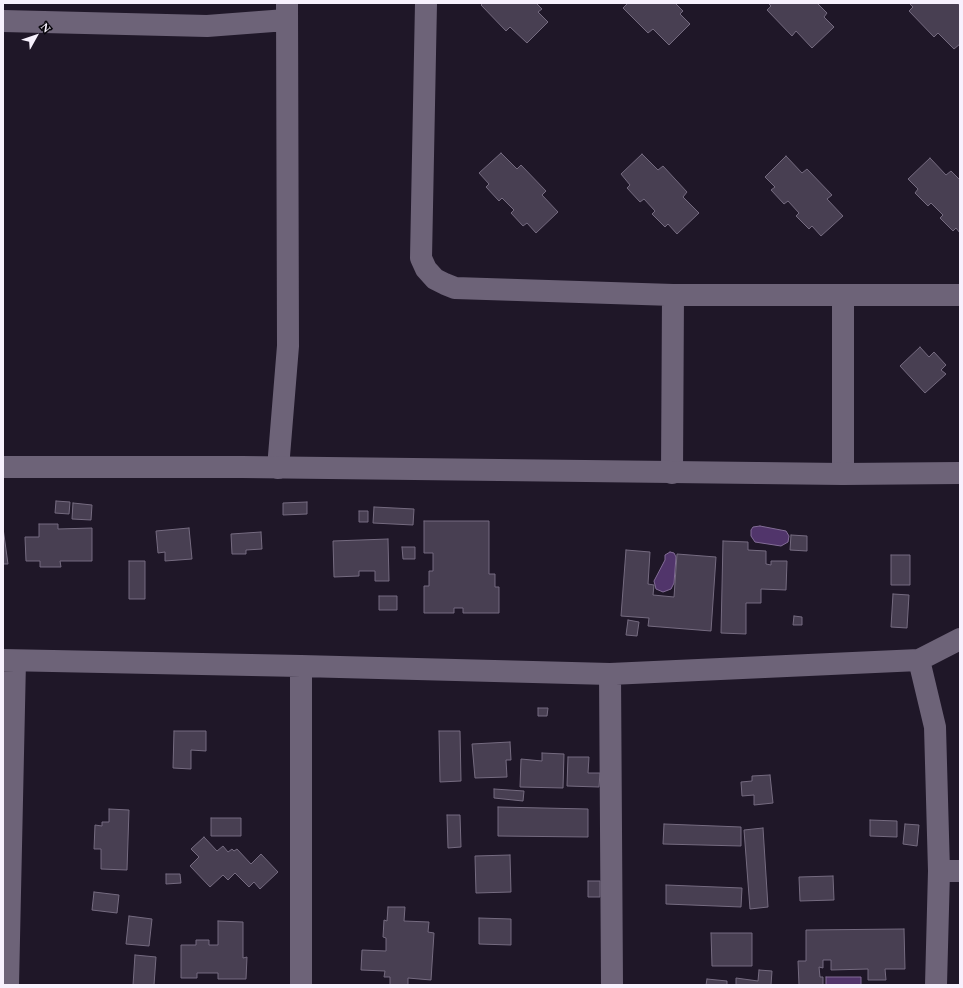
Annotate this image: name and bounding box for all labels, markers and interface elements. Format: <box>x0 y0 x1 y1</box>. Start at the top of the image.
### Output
north arrow <box>16 16 56 56</box>
text: N <box>36 19 55 37</box>

